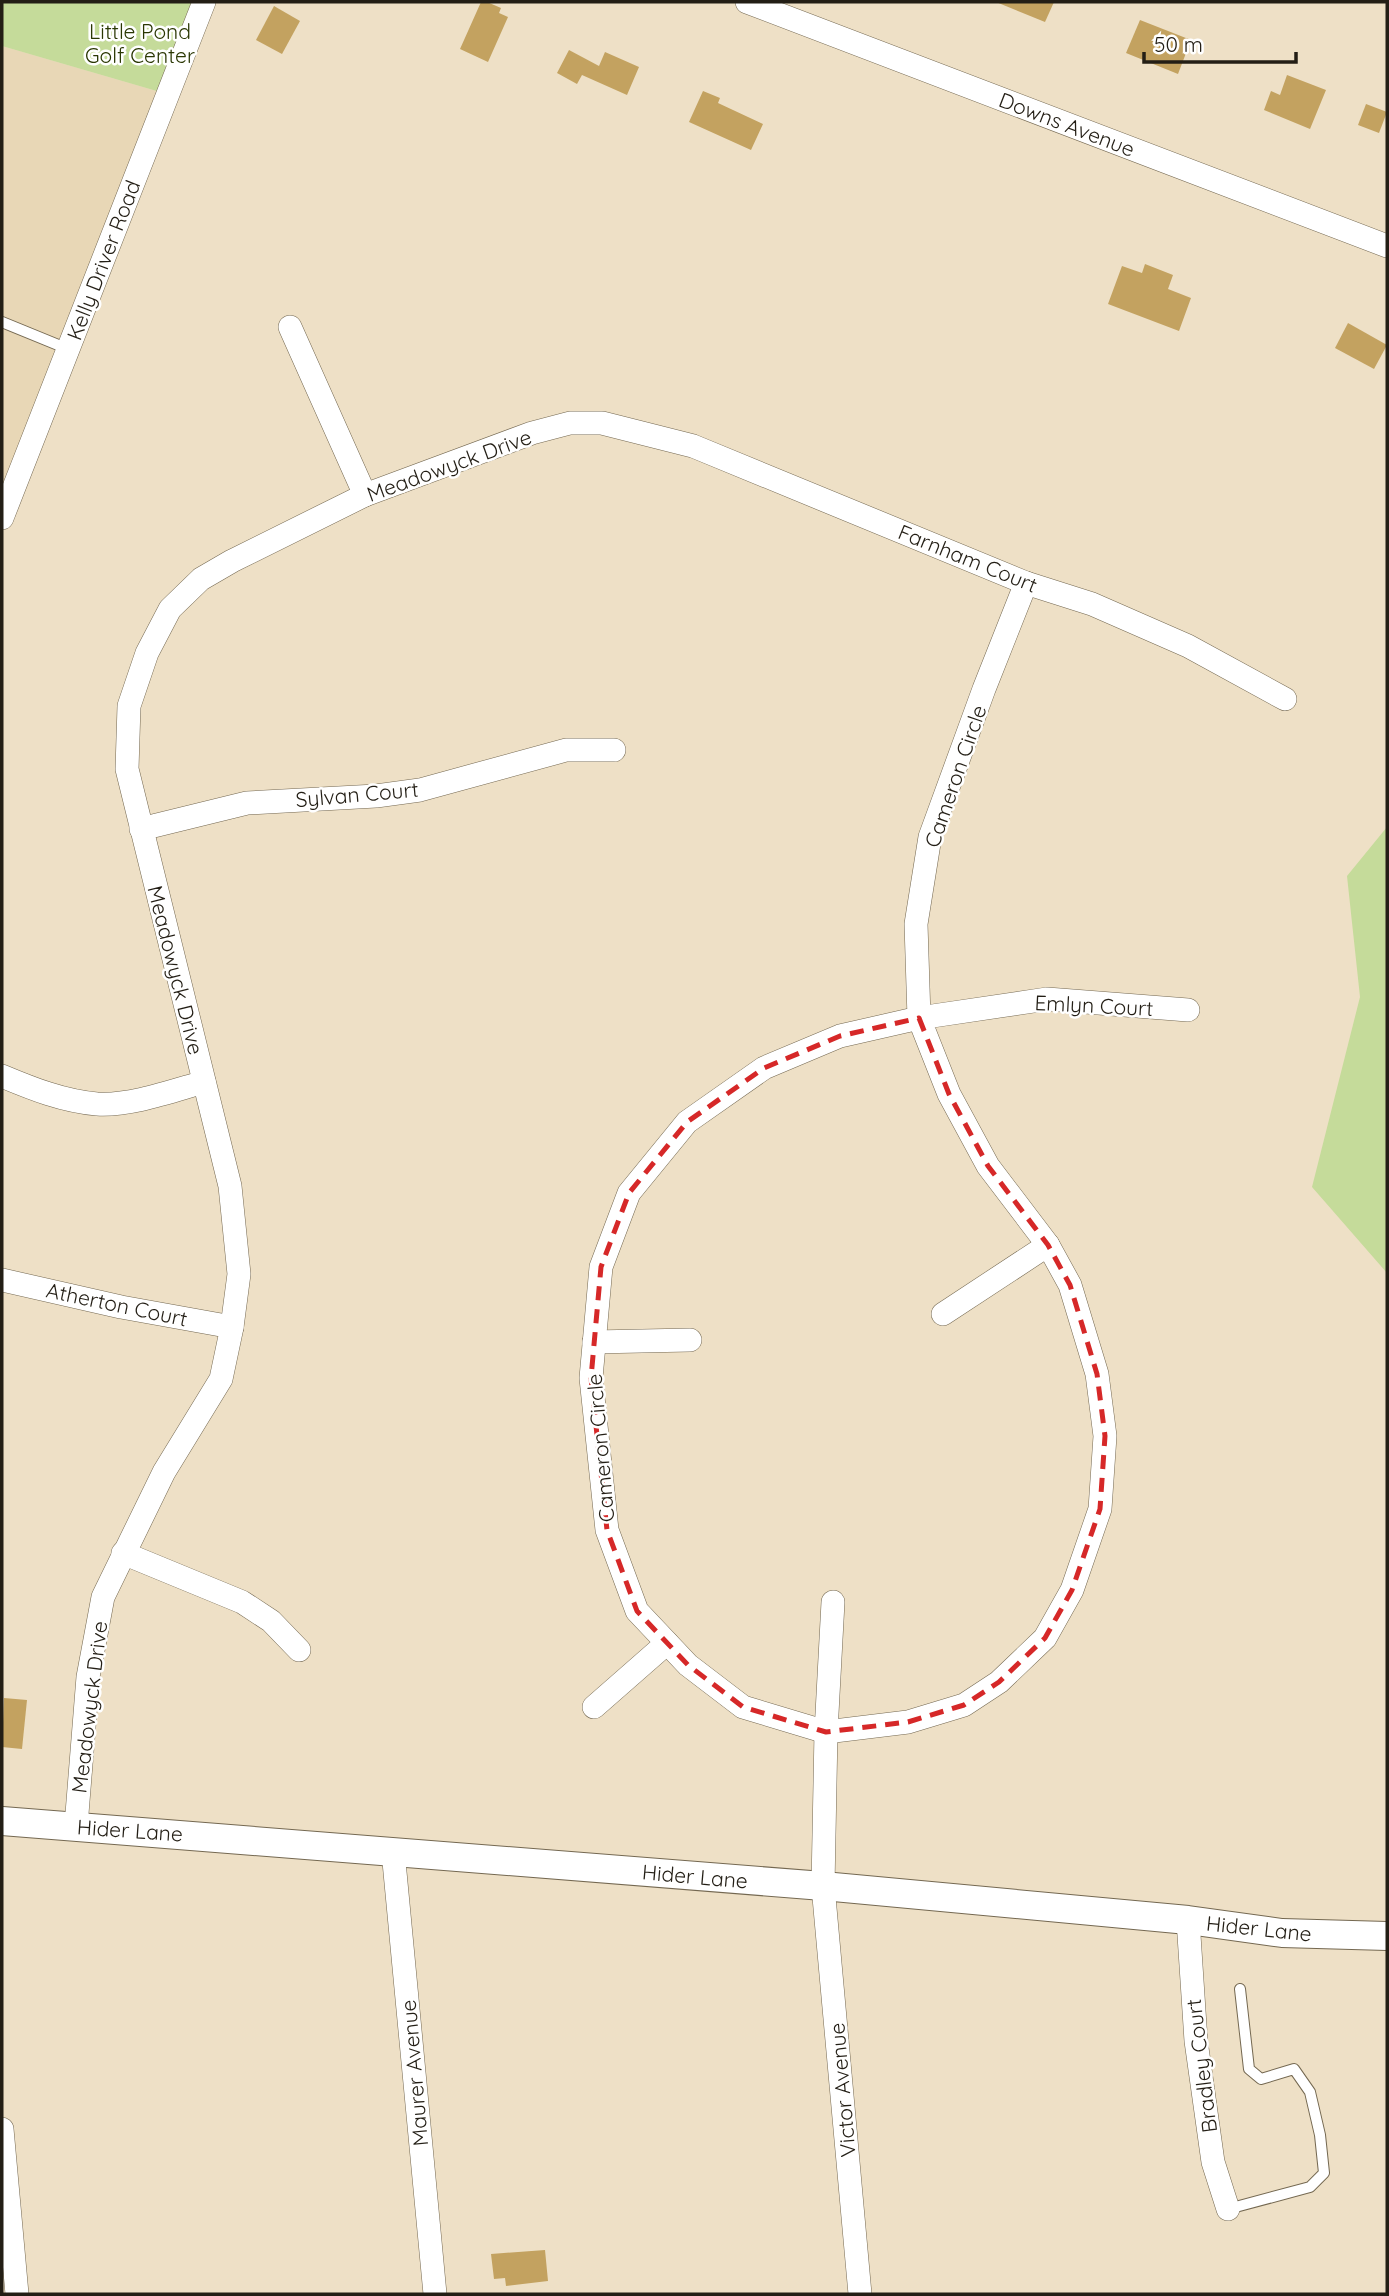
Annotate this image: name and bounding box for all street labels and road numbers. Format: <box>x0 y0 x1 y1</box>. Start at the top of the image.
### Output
street label: Downs Avenue <box>995 86 1139 162</box>
street label: Kelly Driver Road <box>61 176 145 344</box>
street label: Meadowyck Drive <box>363 423 535 507</box>
street label: Farnham Court <box>895 518 1041 598</box>
street label: Cameron Circle <box>918 701 992 851</box>
street label: Sylvan Court <box>294 776 420 812</box>
street label: Meadowyck Drive <box>142 883 210 1057</box>
street label: Emlyn Court <box>1034 989 1154 1021</box>
street label: Atherton Court <box>44 1276 190 1332</box>
street label: Cameron Circle <box>581 1373 619 1523</box>
street label: Meadowyck Drive <box>66 1619 112 1795</box>
street label: Hider Lane <box>76 1813 184 1847</box>
street label: Hider Lane <box>641 1858 749 1894</box>
street label: Hider Lane <box>1205 1910 1313 1946</box>
street label: Bradley Court <box>1180 1998 1222 2134</box>
street label: Maurer Avenue <box>395 1999 433 2147</box>
street label: Victor Avenue <box>823 2022 861 2158</box>

